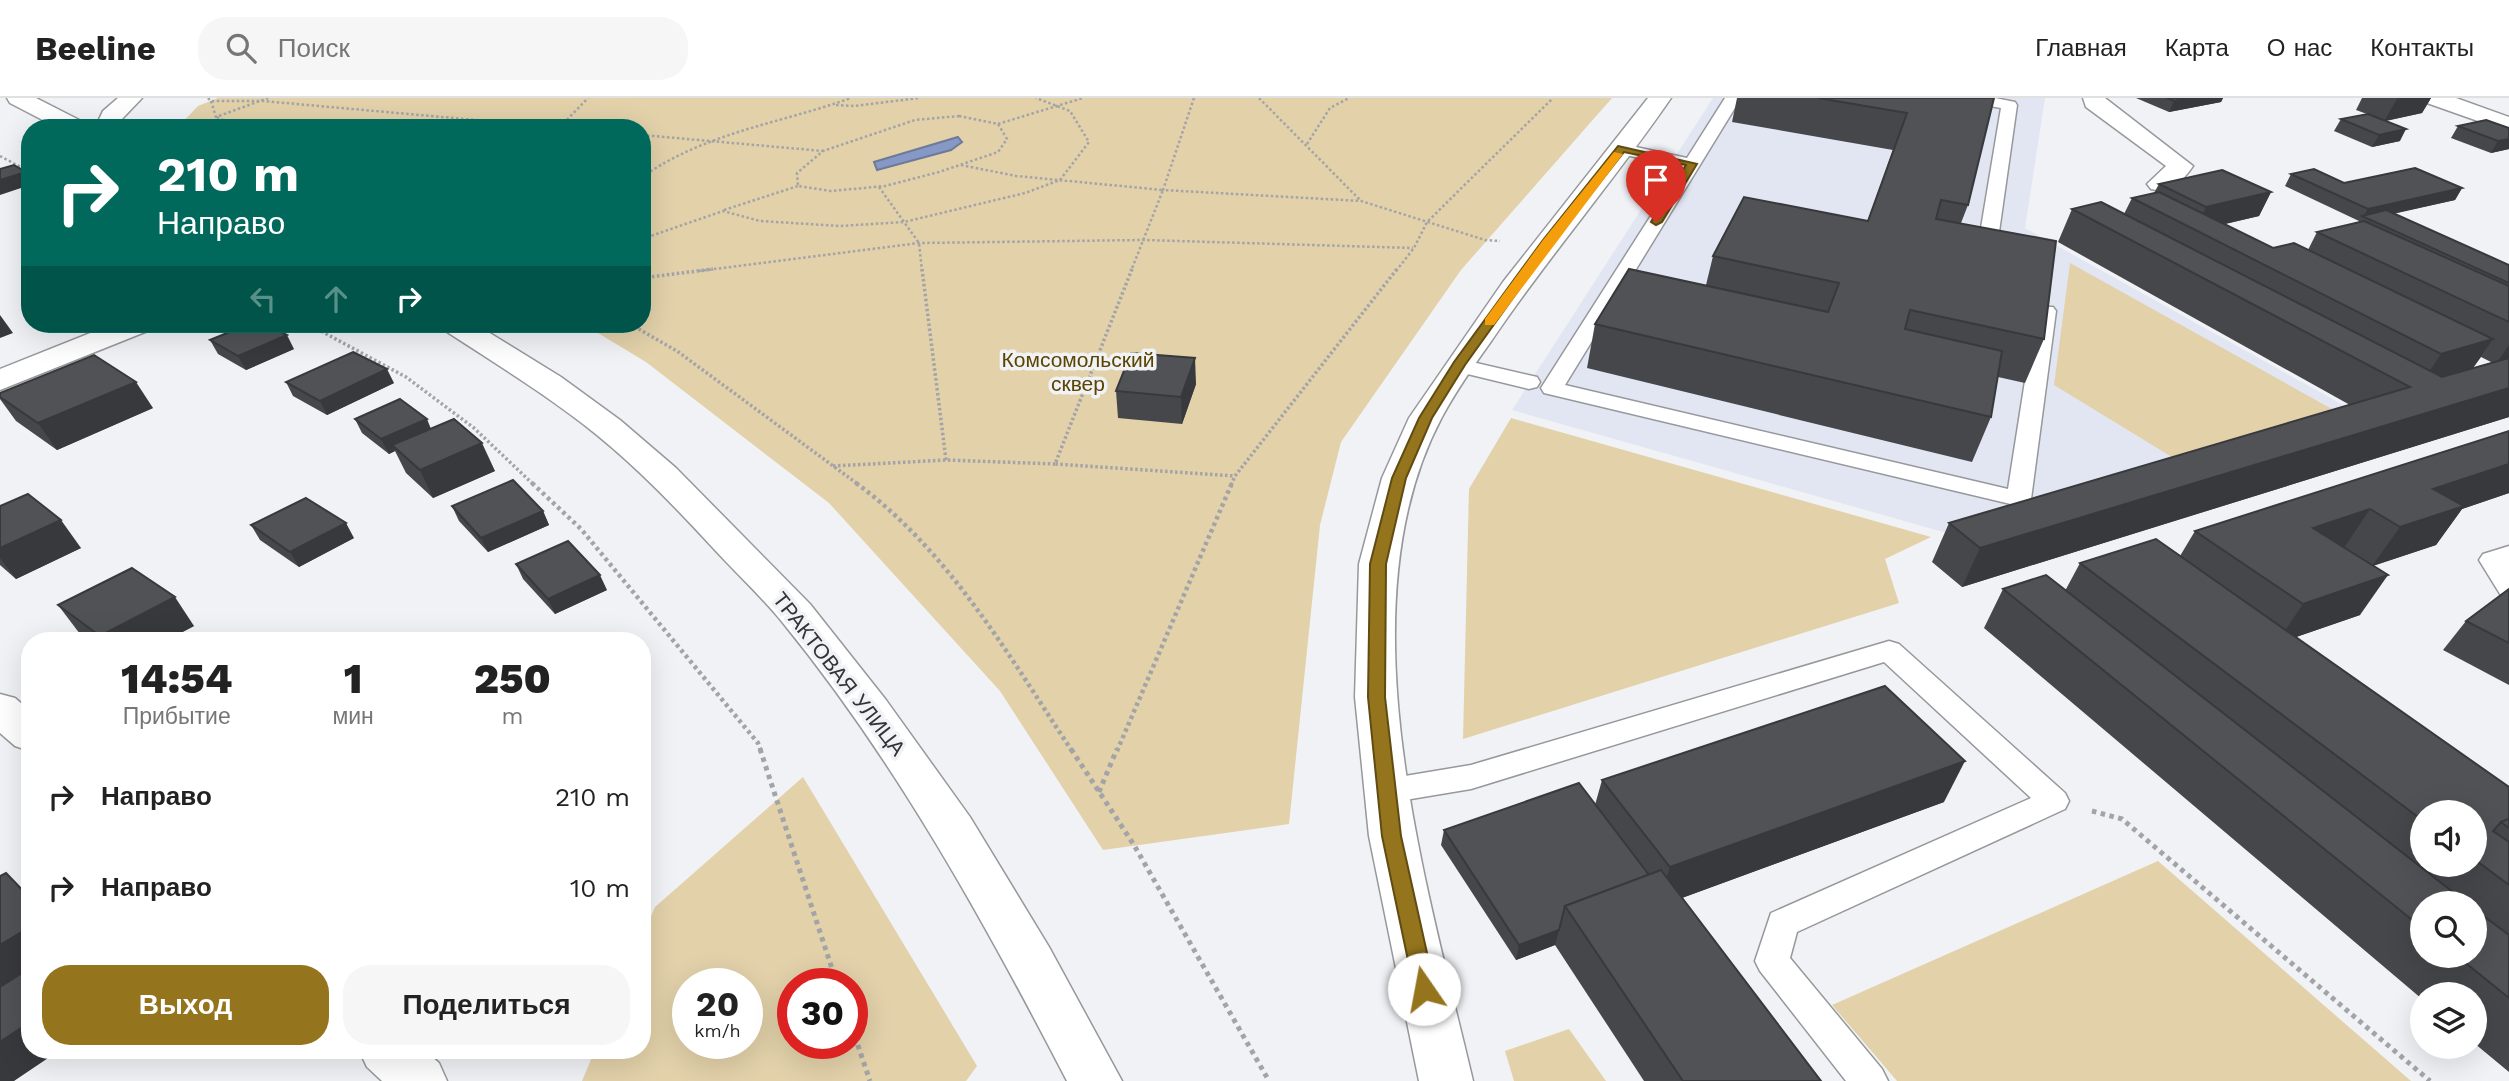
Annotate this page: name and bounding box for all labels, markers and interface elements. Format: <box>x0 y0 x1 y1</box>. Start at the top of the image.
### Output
search box <box>198 17 688 80</box>
text: Beeline <box>35 29 156 68</box>
icon: search <box>222 29 260 67</box>
text: Поиск <box>278 33 350 63</box>
text: Главная <box>2035 34 2127 62</box>
text: Карта <box>2165 34 2229 62</box>
text: О нас <box>2267 34 2332 62</box>
text: Контакты <box>2370 34 2474 62</box>
text: 210 m <box>157 145 299 203</box>
icon: right <box>42 147 133 238</box>
pin <box>1626 150 1686 222</box>
icon: arrive <box>1637 161 1675 199</box>
text: Направо <box>157 204 285 242</box>
icon: left <box>244 280 282 318</box>
icon: ahead <box>317 280 355 318</box>
icon: right <box>390 280 428 318</box>
park label: Комсомольский сквер <box>1002 347 1154 396</box>
street label: ТРАКТОВАЯ УЛИЦА <box>768 587 911 760</box>
text: 14:54 <box>121 654 232 703</box>
text: 1 <box>344 654 362 703</box>
text: 250 <box>474 654 551 703</box>
text: Прибытие <box>123 703 231 730</box>
text: мин <box>332 703 374 730</box>
text: m <box>501 703 523 730</box>
icon: right <box>42 778 80 816</box>
text: Направо <box>101 781 212 811</box>
text: 210 m <box>555 782 630 812</box>
map controls <box>2410 800 2487 1059</box>
button: sound <box>2410 800 2487 877</box>
icon: right <box>42 869 80 907</box>
text: Направо <box>101 872 212 902</box>
text: 10 m <box>570 873 630 903</box>
button: search <box>2410 891 2487 968</box>
position arrow <box>1387 952 1461 1026</box>
button: Выход <box>42 965 329 1045</box>
button: Поделиться <box>343 965 630 1045</box>
speed limit sign: 30 <box>777 968 868 1059</box>
button: layers <box>2410 982 2487 1059</box>
text: 20 <box>696 983 739 1025</box>
text: km/h <box>694 1020 741 1041</box>

